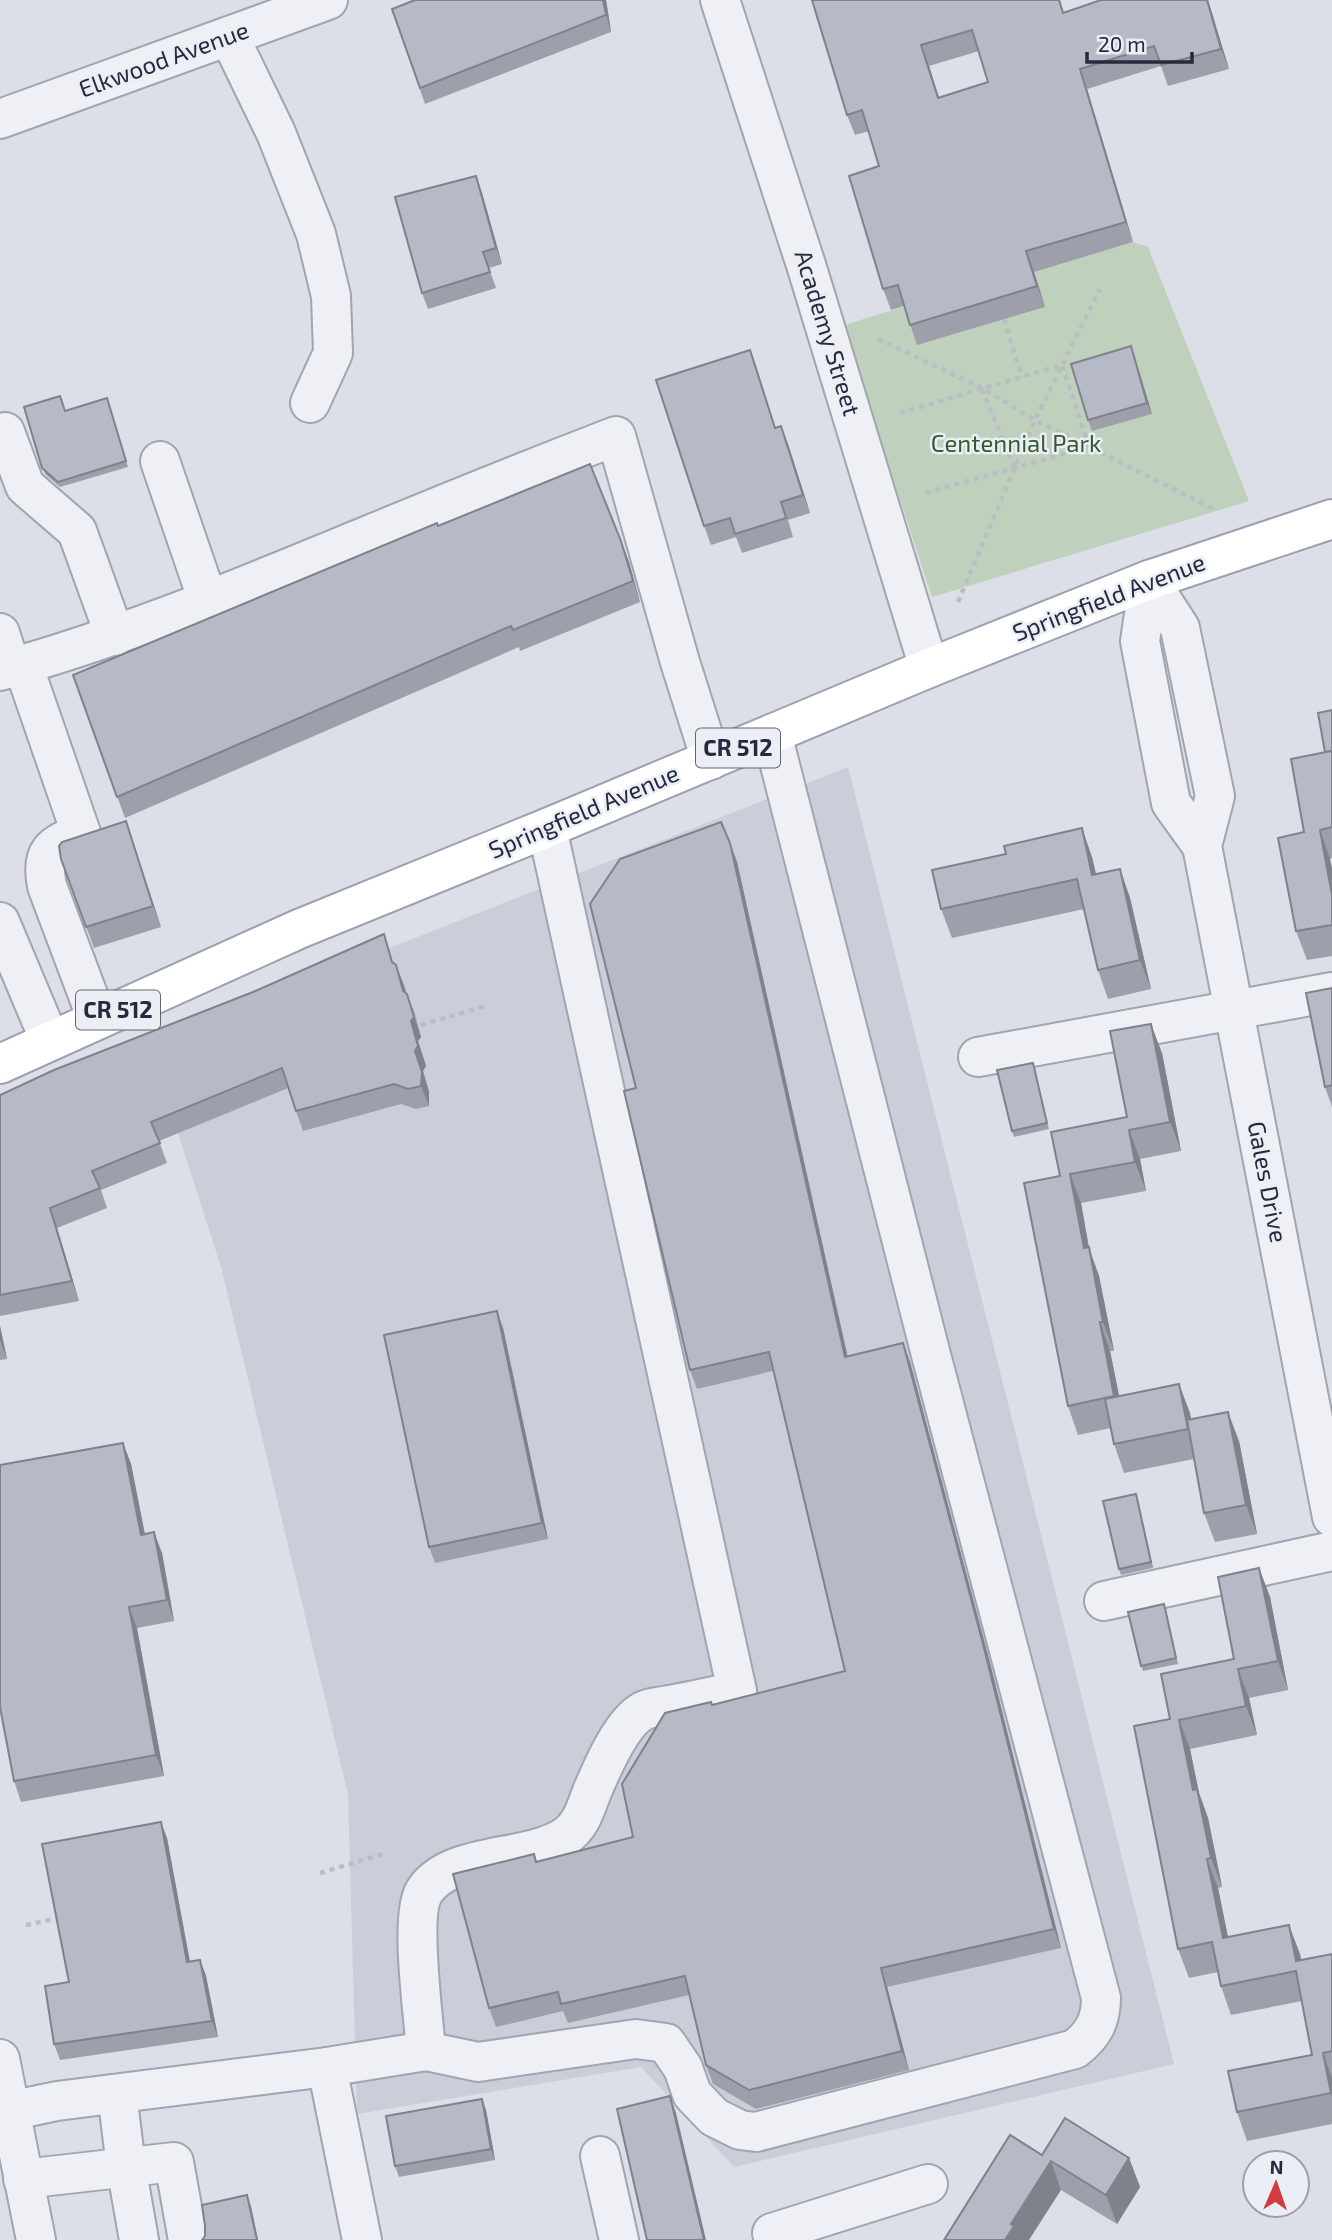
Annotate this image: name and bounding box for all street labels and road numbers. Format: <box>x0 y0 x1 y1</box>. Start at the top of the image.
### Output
street label: Elkwood Avenue <box>75 14 252 103</box>
street label: Academy Street <box>789 246 867 419</box>
street label: Springfield Avenue <box>1008 547 1209 647</box>
road number: CR 512 <box>696 728 780 768</box>
street label: Springfield Avenue <box>484 757 683 864</box>
road number: CR 512 <box>76 990 160 1030</box>
street label: Gales Drive <box>1243 1119 1294 1245</box>

